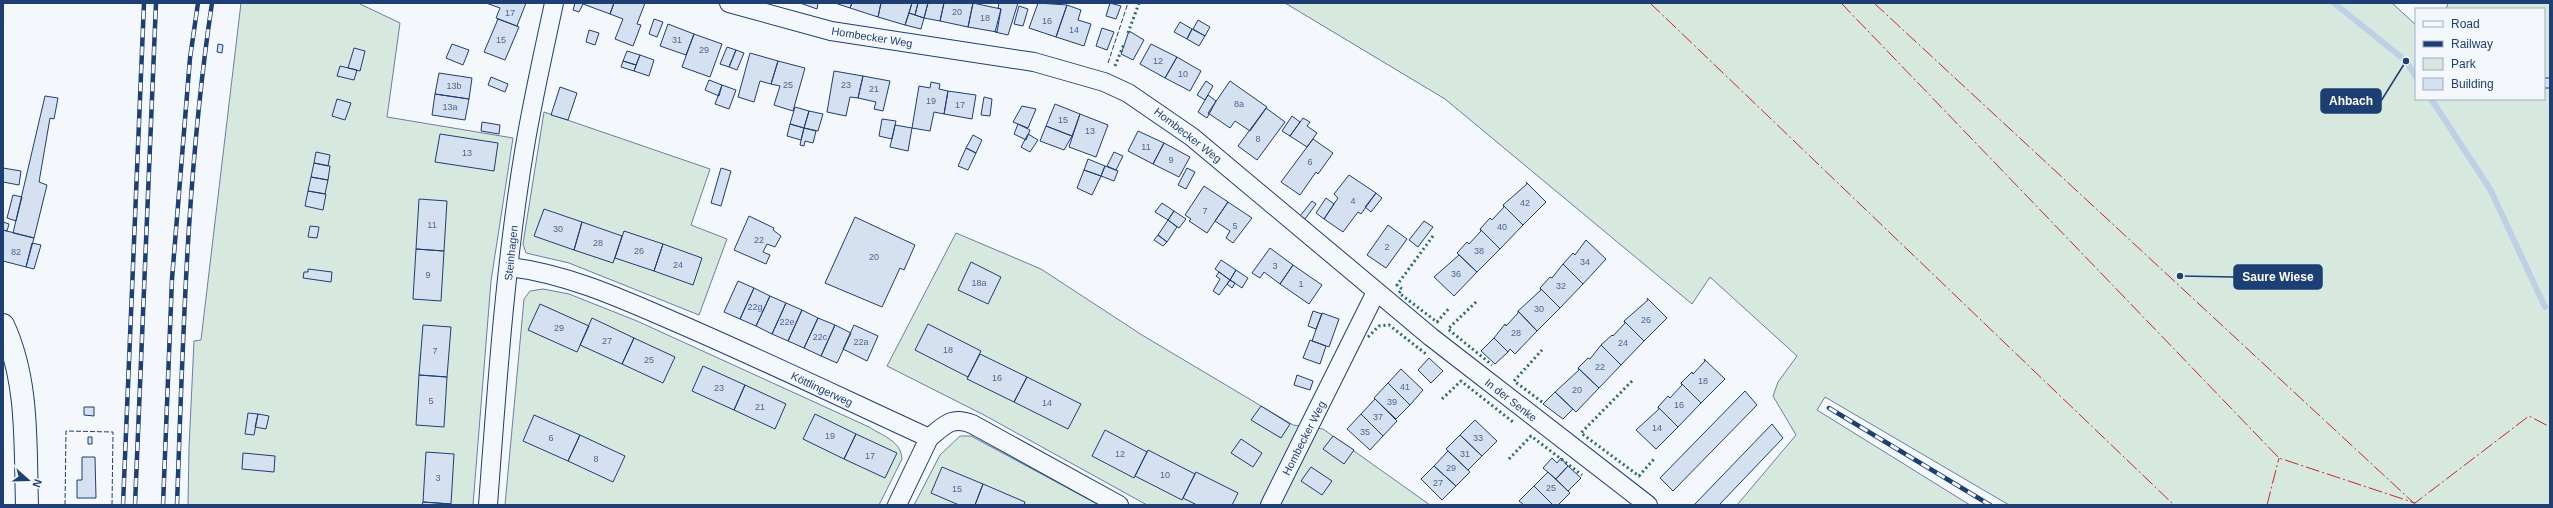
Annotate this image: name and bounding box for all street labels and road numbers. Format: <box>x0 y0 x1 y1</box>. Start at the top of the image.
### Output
street label: Hombecker Weg <box>831 25 913 49</box>
street label: Hombecker Weg <box>1152 105 1224 165</box>
street label: Steinhagen <box>502 225 520 281</box>
street label: Köttlingerweg <box>789 369 855 409</box>
street label: In der Senke <box>1483 376 1539 424</box>
street label: Hombecker Weg <box>1280 399 1328 477</box>

